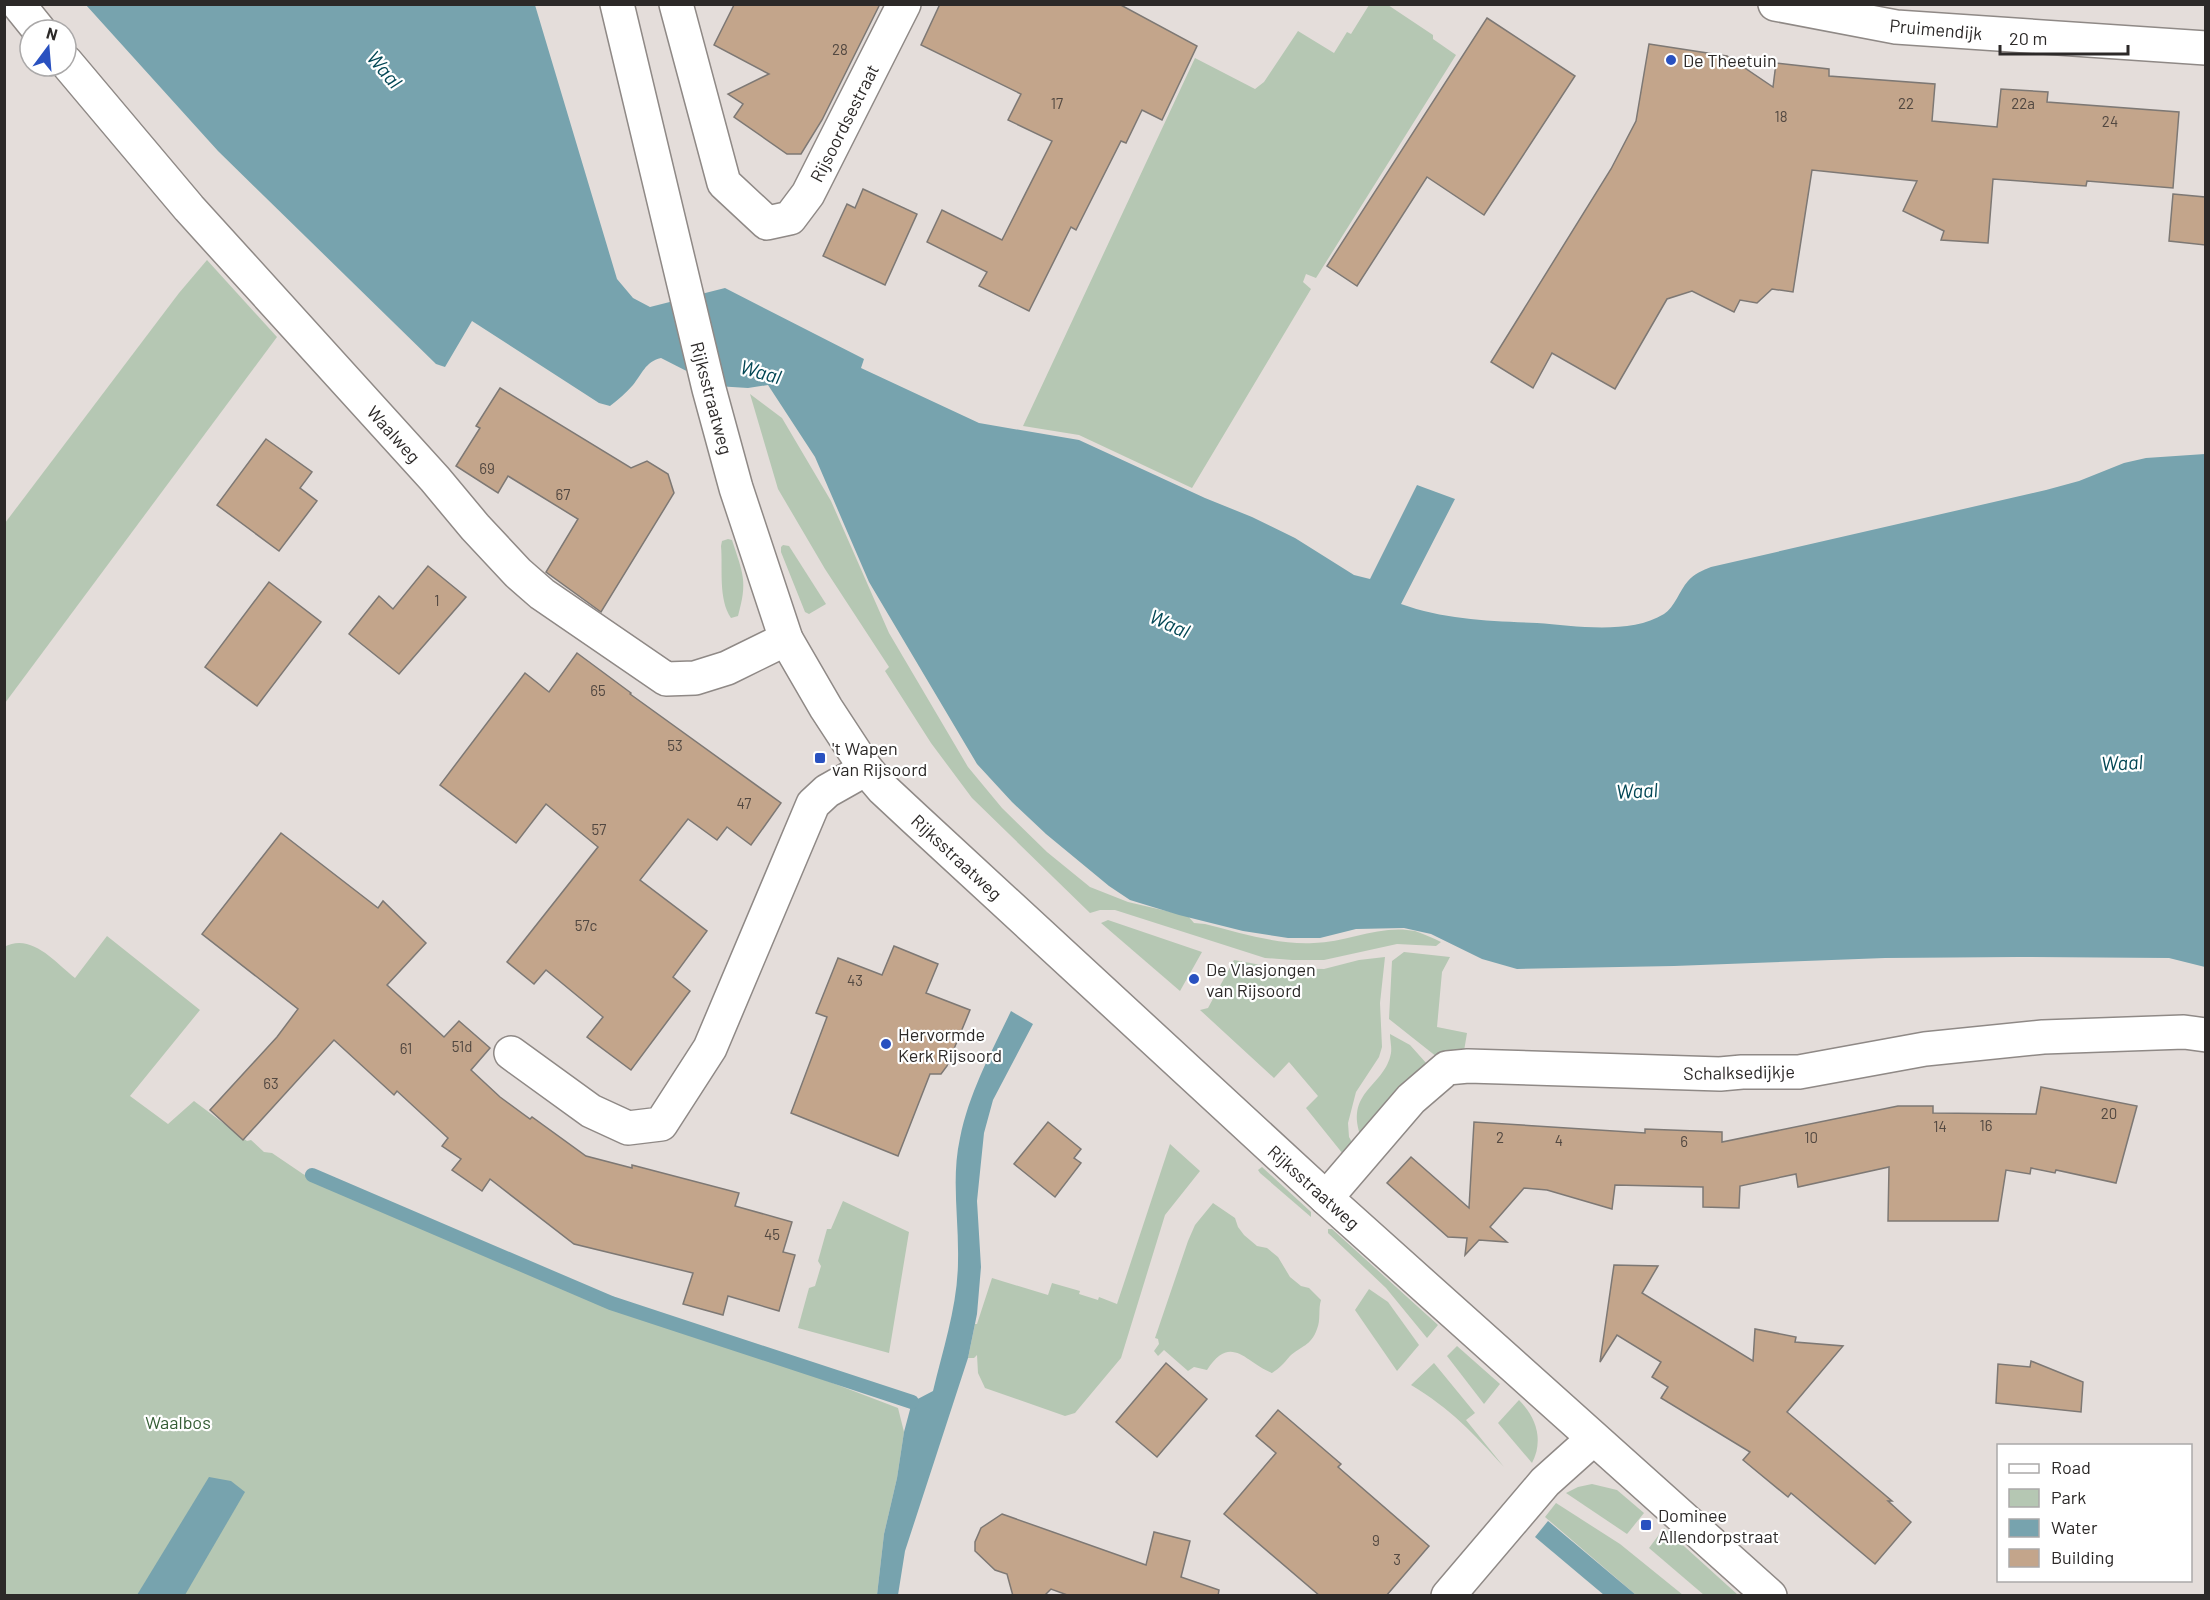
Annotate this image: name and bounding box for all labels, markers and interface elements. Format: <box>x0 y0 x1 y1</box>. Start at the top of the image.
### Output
street label: Pruimendijk <box>1889 14 1983 44</box>
north arrow <box>18 18 78 78</box>
scale bar <box>2000 18 2128 56</box>
text: N <box>45 23 60 44</box>
text: 20 m <box>2009 27 2047 49</box>
house number: 28 <box>832 40 848 58</box>
water label: Waal <box>362 45 408 93</box>
place label: De Theetuin <box>1683 49 1777 71</box>
marker: De Theetuin <box>1664 53 1678 67</box>
street label: Rijsoordsestraat <box>805 60 883 186</box>
house number: 17 <box>1051 94 1063 112</box>
house number: 22 <box>1898 94 1914 112</box>
house number: 22a <box>2011 94 2035 112</box>
house number: 18 <box>1774 107 1788 125</box>
house number: 24 <box>2102 112 2118 130</box>
street label: Rijksstraatweg <box>686 339 738 457</box>
water label: Waal <box>738 354 785 388</box>
street label: Waalweg <box>363 401 425 467</box>
house number: 69 <box>479 459 495 477</box>
house number: 67 <box>556 485 570 503</box>
house number: 1 <box>434 591 440 609</box>
water label: Waal <box>1146 604 1194 643</box>
house number: 65 <box>590 681 606 699</box>
house number: 53 <box>667 736 683 754</box>
place label: 't Wapen van Rijsoord <box>832 737 927 780</box>
water label: Waal <box>2100 749 2144 775</box>
marker: 't Wapen van Rijsoord <box>813 751 827 765</box>
water label: Waal <box>1615 777 1659 803</box>
house number: 47 <box>737 794 751 812</box>
street label: Rijksstraatweg <box>907 809 1007 905</box>
house number: 57 <box>592 820 606 838</box>
house number: 57c <box>575 916 598 934</box>
place label: De Vlasjongen van Rijsoord <box>1206 958 1316 1001</box>
house number: 43 <box>847 971 863 989</box>
marker: De Vlasjongen van Rijsoord <box>1187 972 1201 986</box>
place label: Hervormde Kerk Rijsoord <box>898 1023 1002 1066</box>
house number: 51d <box>452 1037 472 1055</box>
marker: Hervormde Kerk Rijsoord <box>879 1037 893 1051</box>
house number: 61 <box>400 1039 412 1057</box>
street label: Schalksedijkje <box>1683 1060 1795 1084</box>
house number: 63 <box>263 1074 279 1092</box>
house number: 20 <box>2101 1104 2117 1122</box>
house number: 16 <box>1980 1116 1992 1134</box>
house number: 14 <box>1933 1117 1947 1135</box>
house number: 2 <box>1496 1128 1504 1146</box>
house number: 10 <box>1804 1128 1818 1146</box>
house number: 4 <box>1555 1131 1563 1149</box>
house number: 6 <box>1680 1132 1688 1150</box>
street label: Rijksstraatweg <box>1264 1140 1364 1234</box>
house number: 45 <box>764 1225 780 1243</box>
park label: Waalbos <box>145 1411 211 1433</box>
legend <box>1997 1444 2192 1582</box>
text: Road <box>2051 1456 2091 1478</box>
text: Park <box>2051 1486 2086 1508</box>
place label: Dominee Allendorpstraat <box>1658 1504 1779 1547</box>
text: Water <box>2051 1516 2098 1538</box>
marker: Dominee Allendorpstraat <box>1639 1518 1653 1532</box>
house number: 9 <box>1372 1531 1380 1549</box>
text: Building <box>2051 1546 2114 1568</box>
house number: 3 <box>1393 1550 1401 1568</box>

